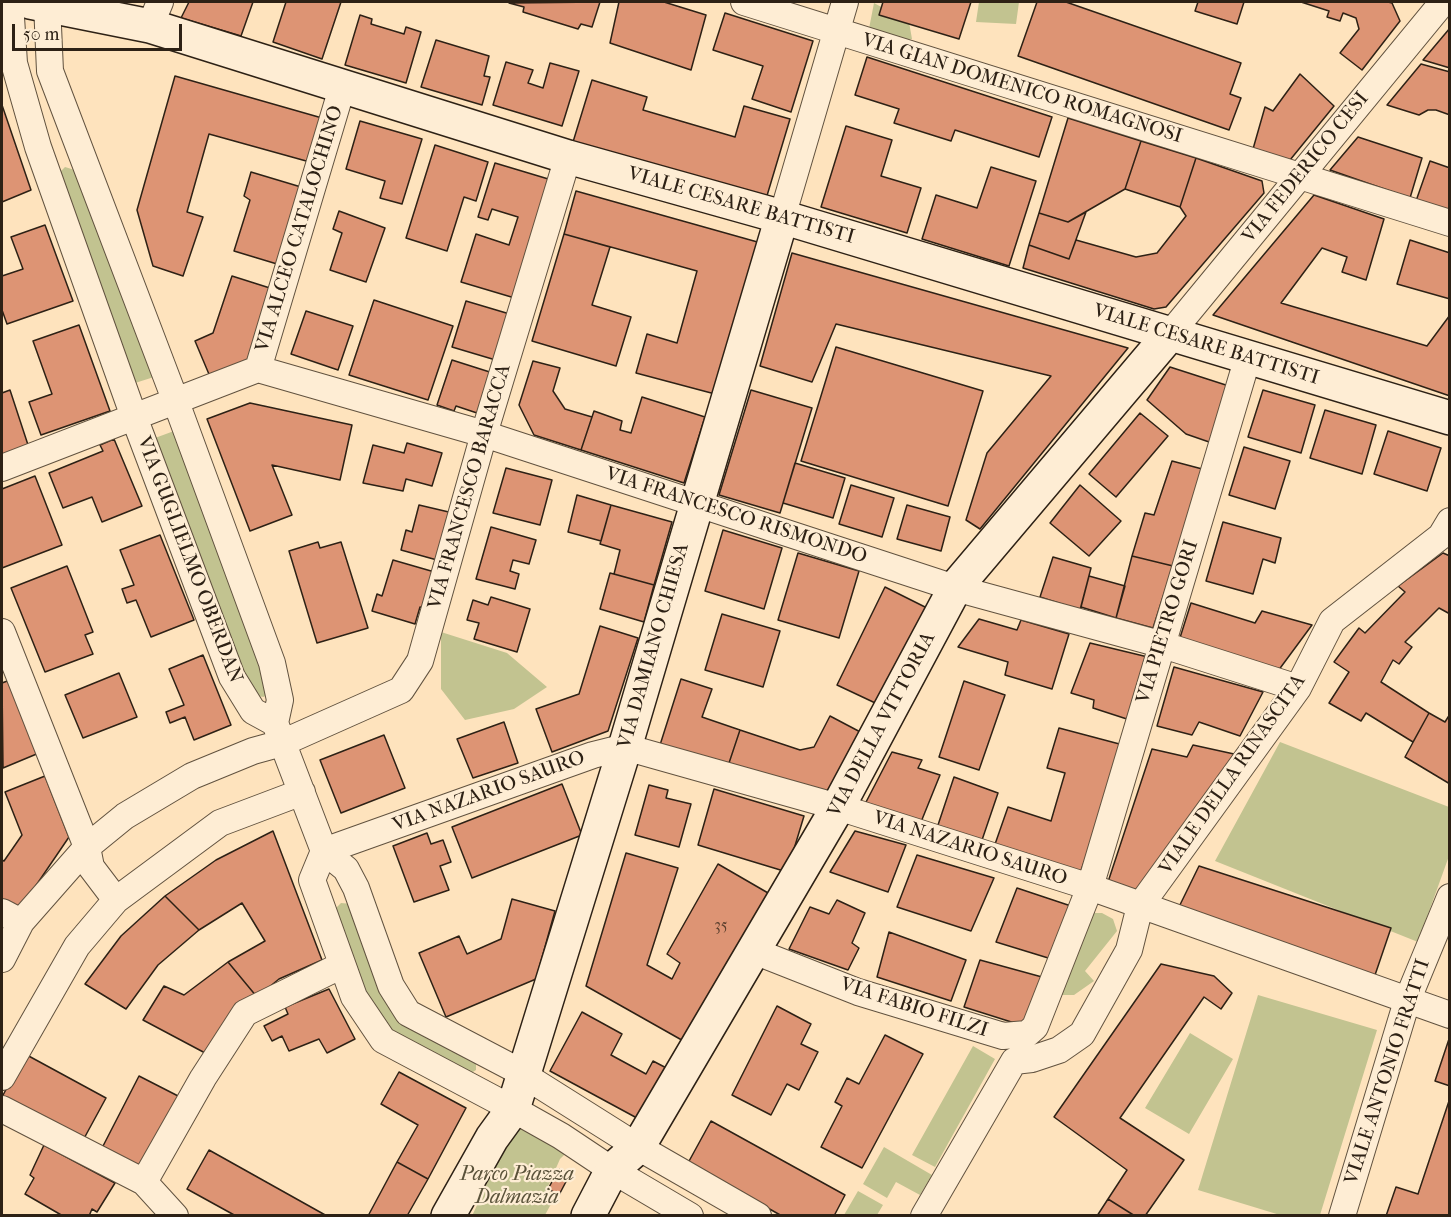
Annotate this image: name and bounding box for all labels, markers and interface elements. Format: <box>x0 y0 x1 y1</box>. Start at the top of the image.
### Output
scale bar <box>15 12 184 50</box>
text: 50 m <box>23 24 59 45</box>
street label: VIA GIAN DOMENICO ROMAGNOSI <box>859 29 1185 149</box>
street label: VIA FEDERICO CESI <box>1238 87 1374 249</box>
street label: VIA ALCEO CATALOCHINO <box>251 103 349 355</box>
street label: VIALE CESARE BATTISTI <box>625 162 857 250</box>
street label: VIALE CESARE BATTISTI <box>1090 299 1322 391</box>
street label: VIA FRANCESCO BARACCA <box>423 362 517 612</box>
street label: VIA GUGLIELMO OBERDAN <box>131 433 247 687</box>
street label: VIA FRANCESCO RISMONDO <box>602 462 870 570</box>
street label: VIA PIETRO GORI <box>1132 537 1204 707</box>
street label: VIA DAMIANO CHIESA <box>613 541 695 751</box>
street label: VIA DELLA VITTORIA <box>823 628 941 822</box>
street label: VIALE DELLA RINASCITA <box>1155 670 1311 880</box>
street label: VIA NAZARIO SAURO <box>390 746 588 838</box>
street label: VIA NAZARIO SAURO <box>870 806 1070 892</box>
house number: 35 <box>714 916 728 936</box>
street label: VIALE ANTONIO FRATTI <box>1340 956 1436 1188</box>
street label: VIA FABIO FILZI <box>837 973 991 1043</box>
park label: Parco Piazza Dalmazia <box>460 1163 574 1210</box>

